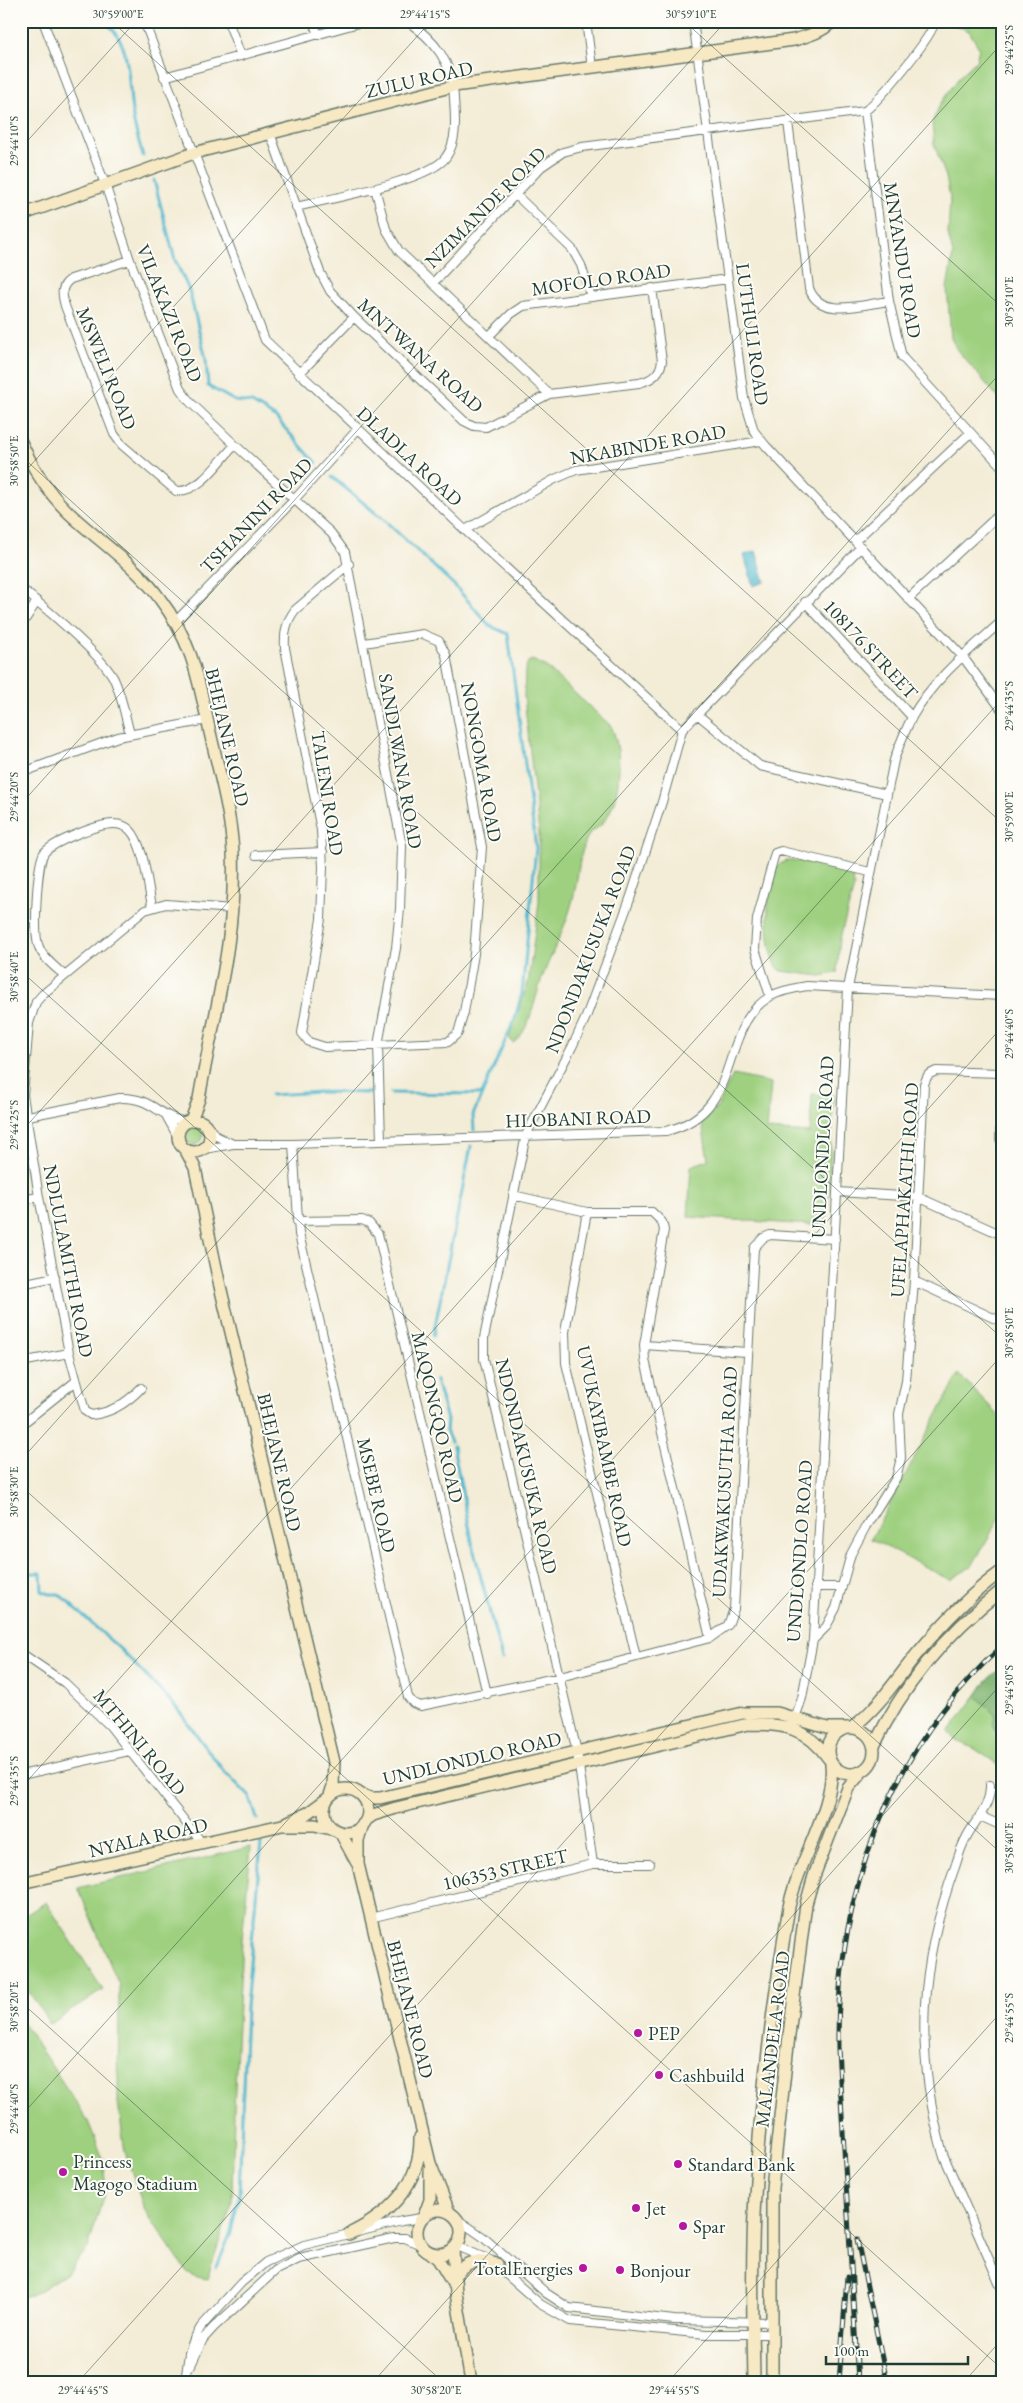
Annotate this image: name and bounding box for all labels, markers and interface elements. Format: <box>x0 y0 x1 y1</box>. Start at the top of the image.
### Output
text: 30°59'00"E <box>92 6 144 22</box>
text: 29°44'15"S <box>400 6 450 22</box>
text: 30°59'10"E <box>665 6 717 22</box>
text: 29°44'25"S <box>1001 25 1017 75</box>
street label: ZULU ROAD <box>363 55 475 104</box>
text: 29°44'10"S <box>6 116 22 166</box>
street label: NZIMANDE ROAD <box>419 141 551 273</box>
street label: MNYANDU ROAD <box>878 180 927 340</box>
street label: VILAKAZI ROAD <box>131 241 209 386</box>
street label: MOFOLO ROAD <box>530 257 672 302</box>
street label: LUTHULI ROAD <box>730 261 775 407</box>
text: 30°59'10"E <box>1001 276 1017 328</box>
street label: MNTWANA ROAD <box>353 292 489 418</box>
street label: MSWELI ROAD <box>71 303 143 433</box>
street label: DLADLA ROAD <box>351 401 468 512</box>
street label: NKABINDE ROAD <box>568 418 728 470</box>
text: 30°58'50"E <box>6 435 22 487</box>
street label: TSHANINI ROAD <box>195 452 318 579</box>
street label: 108176 STREET <box>818 594 924 705</box>
street label: BHEJANE ROAD <box>199 665 256 809</box>
street label: SANDLWANA ROAD <box>373 672 428 851</box>
street label: NONGOMA ROAD <box>455 680 508 844</box>
text: 29°44'35"S <box>1001 681 1017 731</box>
street label: TALENI ROAD <box>305 729 350 857</box>
text: 29°44'20"S <box>6 772 22 822</box>
text: 30°59'00"E <box>1001 791 1017 843</box>
street label: NDONDAKUSUKA ROAD <box>539 842 642 1057</box>
text: 30°58'40"E <box>6 951 22 1003</box>
text: 29°44'40"S <box>1001 1009 1017 1059</box>
street label: UNDLONDLO ROAD <box>805 1055 840 1239</box>
street label: UFELAPHAKATHI ROAD <box>885 1082 924 1298</box>
text: 29°44'25"S <box>6 1100 22 1150</box>
street label: HLOBANI ROAD <box>505 1103 651 1134</box>
street label: NDLULAMITHI ROAD <box>38 1163 99 1360</box>
text: 30°58'50"E <box>1001 1307 1017 1359</box>
street label: MAQONGQO ROAD <box>406 1329 469 1505</box>
street label: UVUKAYIBAMBE ROAD <box>571 1343 638 1549</box>
street label: NDONDAKUSUKA ROAD <box>490 1356 563 1576</box>
street label: UDAKWAKUSUTHA ROAD <box>706 1366 743 1598</box>
street label: BHEJANE ROAD <box>251 1390 308 1534</box>
street label: MSEBE ROAD <box>351 1435 402 1555</box>
street label: UNDLONDLO ROAD <box>781 1459 818 1643</box>
text: 30°58'30"E <box>6 1466 22 1518</box>
text: 29°44'50"S <box>1001 1665 1017 1715</box>
street label: MTHINI ROAD <box>88 1684 192 1801</box>
street label: UNDLONDLO ROAD <box>380 1726 564 1791</box>
text: 29°44'35"S <box>6 1756 22 1806</box>
street label: NYALA ROAD <box>86 1812 210 1863</box>
text: 30°58'40"E <box>1001 1822 1017 1874</box>
street label: 106353 STREET <box>440 1843 570 1896</box>
street label: BHEJANE ROAD <box>381 1938 440 2081</box>
street label: MALANDELA ROAD <box>749 1949 796 2129</box>
text: 30°58'20"E <box>6 1981 22 2033</box>
text: 29°44'55"S <box>1001 1993 1017 2043</box>
place label: PEP <box>648 2021 680 2046</box>
marker: PEP <box>632 2027 644 2039</box>
place label: Cashbuild <box>669 2063 745 2088</box>
marker: Cashbuild <box>653 2069 665 2081</box>
text: 29°44'40"S <box>6 2084 22 2134</box>
place label: Princess Magogo Stadium <box>73 2149 198 2196</box>
place label: Standard Bank <box>688 2152 796 2177</box>
marker: Standard Bank <box>672 2158 684 2170</box>
marker: Princess Magogo Stadium <box>57 2166 69 2178</box>
place label: Jet <box>644 2196 666 2221</box>
marker: Jet <box>630 2202 642 2214</box>
place label: Spar <box>693 2214 726 2239</box>
marker: Spar <box>677 2220 689 2232</box>
place label: TotalEnergies <box>474 2256 573 2281</box>
place label: Bonjour <box>630 2258 691 2283</box>
marker: TotalEnergies <box>577 2262 589 2274</box>
marker: Bonjour <box>614 2264 626 2276</box>
scale bar <box>826 2333 968 2365</box>
text: 100 m <box>833 2341 870 2360</box>
text: 29°44'45"S <box>58 2382 108 2398</box>
text: 30°58'20"E <box>410 2382 462 2398</box>
text: 29°44'55"S <box>649 2382 699 2398</box>

